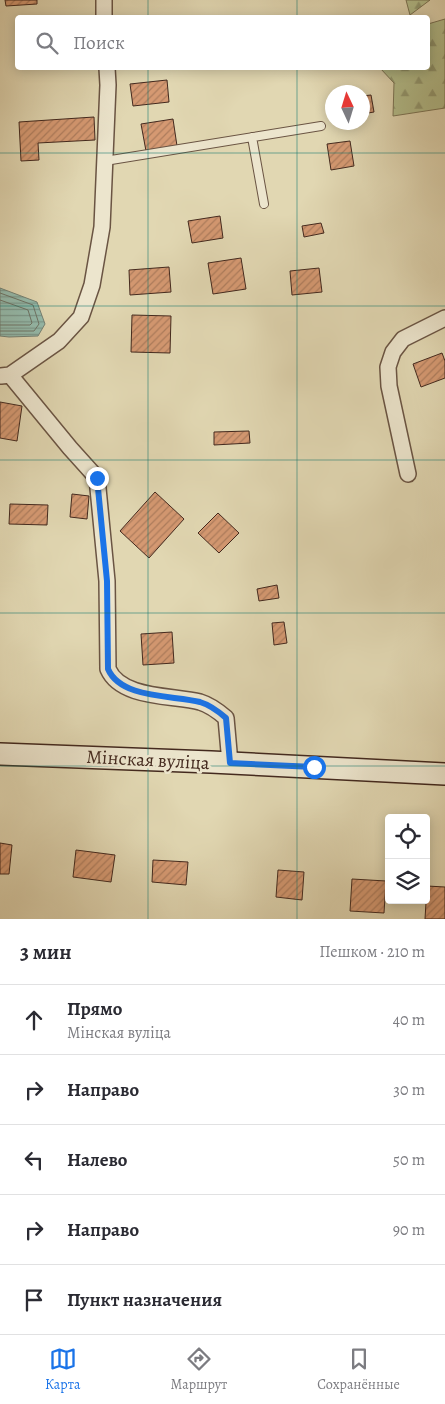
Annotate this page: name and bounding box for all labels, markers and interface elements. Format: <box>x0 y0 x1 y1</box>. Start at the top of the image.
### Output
search box <box>15 15 430 70</box>
icon: search <box>33 29 61 57</box>
text: Поиск <box>73 30 125 56</box>
north arrow <box>325 85 370 130</box>
route end <box>86 467 109 490</box>
street label: Мінская вуліца <box>86 744 211 776</box>
route start <box>303 756 326 779</box>
map controls <box>385 814 430 904</box>
button: locate <box>385 814 430 859</box>
button: layers <box>385 859 430 904</box>
text: 3 мин <box>20 938 72 966</box>
text: Пешком · 210 m <box>319 941 425 963</box>
text: Прямо <box>67 996 122 1022</box>
icon: ahead <box>20 1006 48 1034</box>
text: 40 m <box>393 1009 425 1031</box>
text: Мінская вуліца <box>67 1022 171 1044</box>
icon: right <box>20 1076 48 1104</box>
text: Направо <box>67 1077 139 1103</box>
text: 30 m <box>393 1079 425 1101</box>
icon: left <box>20 1146 48 1174</box>
text: Налево <box>67 1147 127 1173</box>
text: 50 m <box>393 1149 425 1171</box>
icon: right <box>20 1216 48 1244</box>
text: Направо <box>67 1217 139 1243</box>
text: 90 m <box>393 1219 425 1241</box>
icon: arrive <box>20 1286 48 1314</box>
text: Пункт назначения <box>67 1287 222 1313</box>
tab: Карта <box>45 1345 80 1394</box>
tab: Маршрут <box>171 1345 227 1394</box>
tab: Сохранённые <box>317 1345 400 1394</box>

